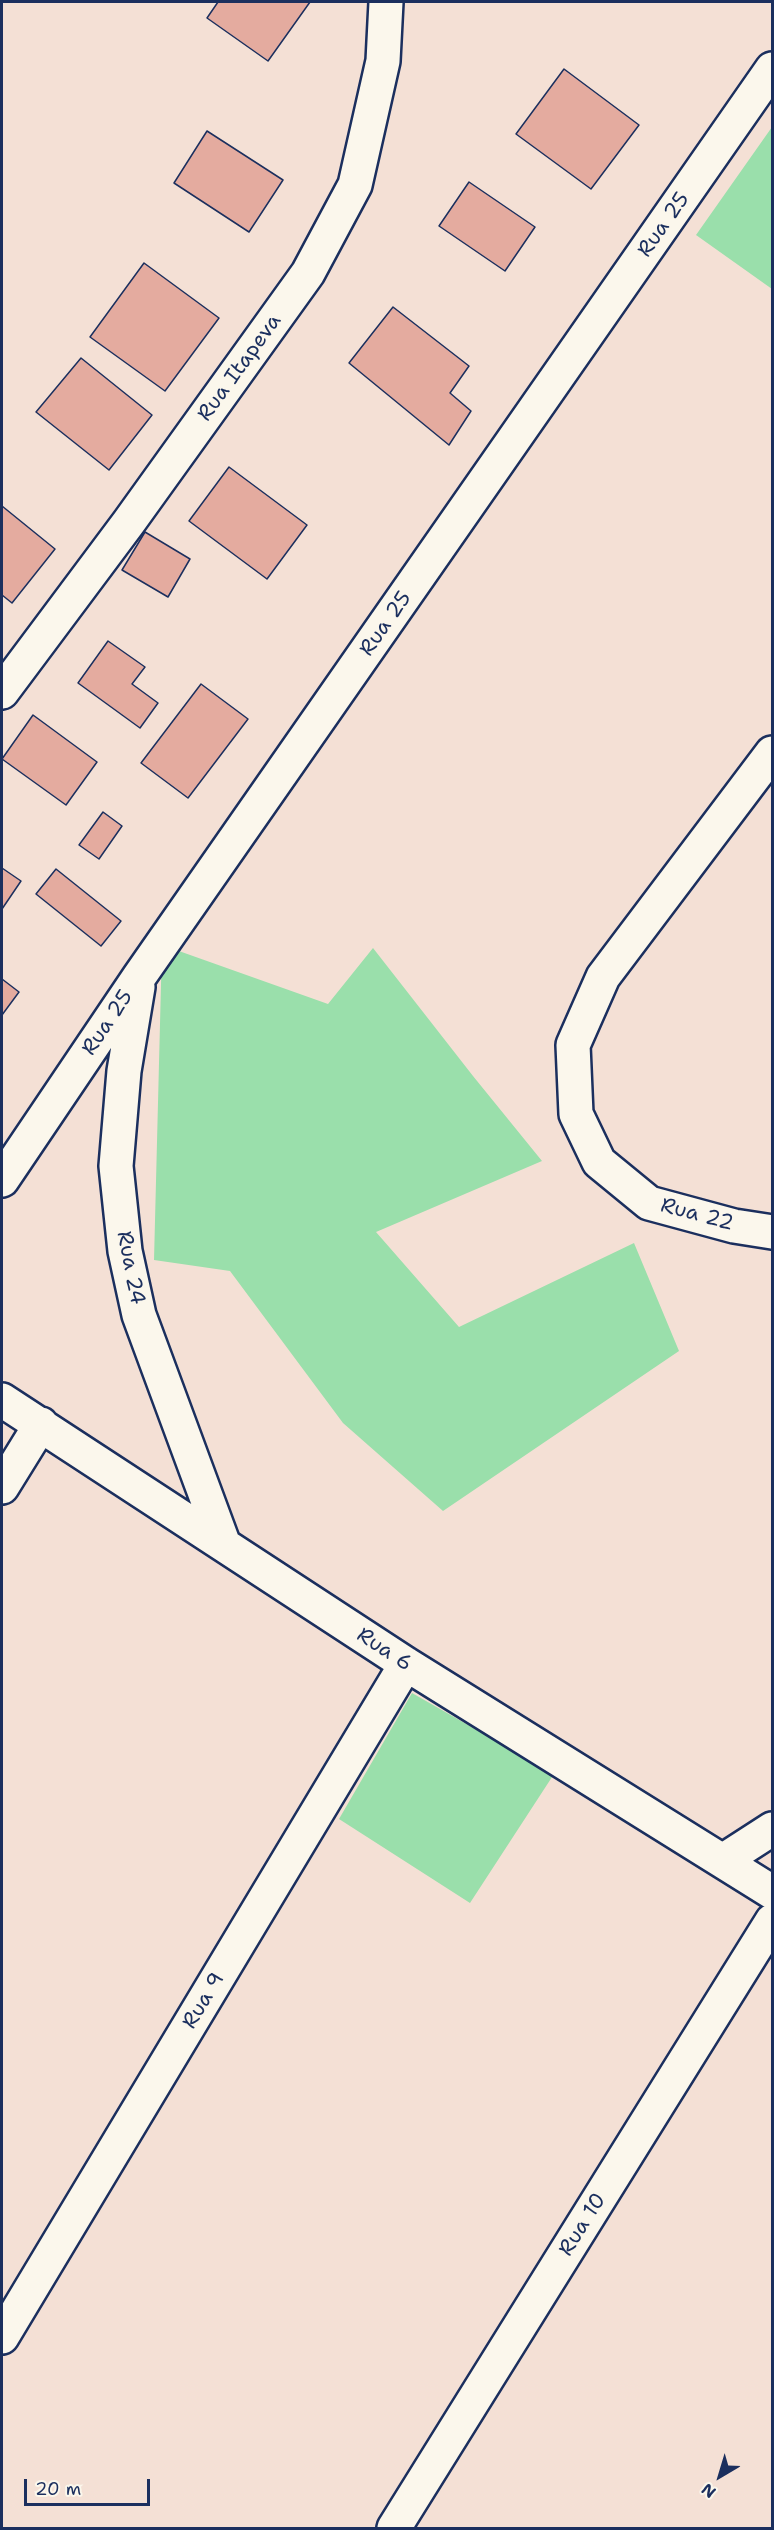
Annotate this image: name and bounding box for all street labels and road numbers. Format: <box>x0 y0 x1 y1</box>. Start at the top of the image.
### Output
street label: Rua 25 <box>633 188 695 262</box>
street label: Rua Itapeva <box>193 310 287 426</box>
street label: Rua 25 <box>355 587 417 661</box>
street label: Rua 25 <box>77 986 139 1060</box>
street label: Rua 22 <box>658 1193 736 1237</box>
street label: Rua 24 <box>111 1229 149 1307</box>
street label: Rua 6 <box>352 1623 416 1677</box>
street label: Rua 9 <box>178 1968 230 2034</box>
street label: Rua 10 <box>554 2189 612 2261</box>

